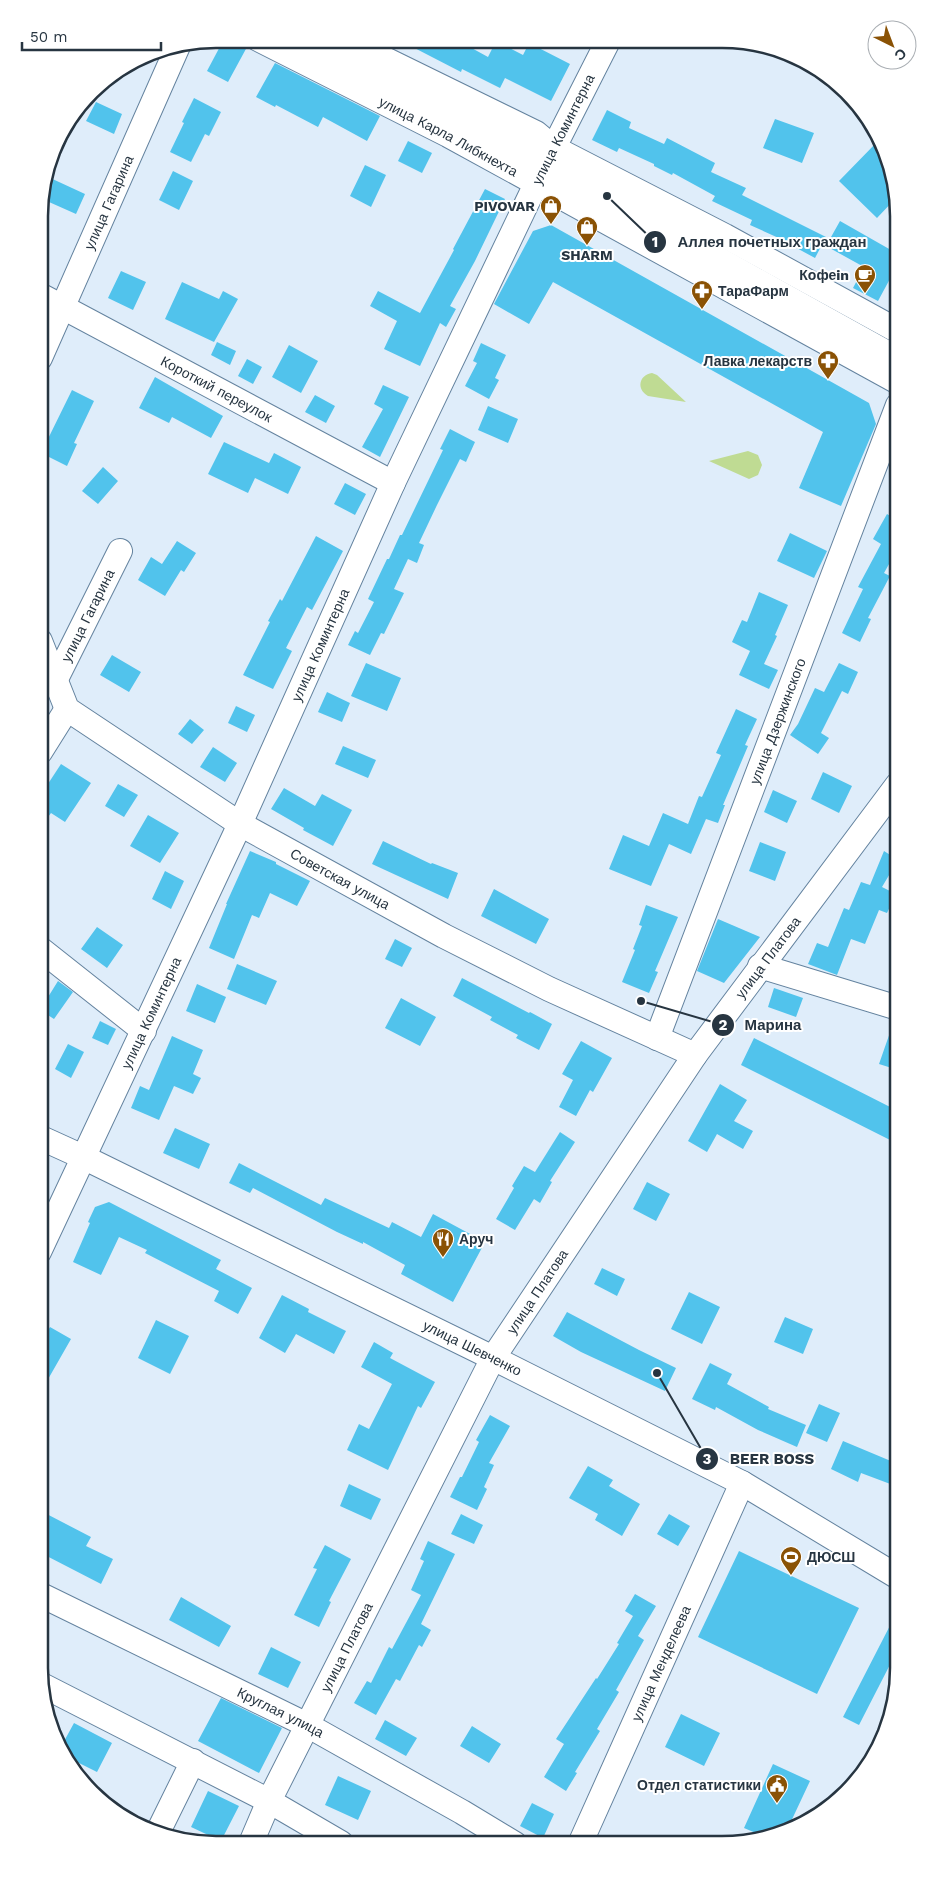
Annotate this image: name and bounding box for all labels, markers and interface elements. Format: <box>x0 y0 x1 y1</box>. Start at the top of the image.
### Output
scale bar <box>22 20 161 52</box>
north arrow <box>867 20 917 70</box>
text: 50 m <box>30 28 67 46</box>
text: С <box>892 45 910 64</box>
street label: улица Коминтерна <box>529 71 598 187</box>
street label: улица Карла Либкнехта <box>376 94 521 180</box>
street label: улица Гагарина <box>81 153 137 252</box>
shop icon: PIVOVAR <box>539 194 563 225</box>
place label: PIVOVAR <box>474 198 535 214</box>
shop icon: SHARM <box>575 215 599 246</box>
callout: Аллея почетных граждан <box>643 227 877 257</box>
text: 1 <box>652 233 658 251</box>
text: Аллея почетных граждан <box>678 233 866 251</box>
place label: SHARM <box>561 247 613 263</box>
cafe icon: Кофеin <box>853 263 877 294</box>
place label: Кофеin <box>799 267 849 283</box>
pharmacy icon: ТараФарм <box>690 279 714 310</box>
place label: ТараФарм <box>718 283 789 299</box>
pharmacy icon: Лавка лекарств <box>816 349 840 380</box>
street label: Короткий переулок <box>158 353 276 426</box>
place label: Лавка лекарств <box>704 353 812 369</box>
street label: улица Гагарина <box>58 566 118 665</box>
street label: улица Коминтерна <box>288 586 353 704</box>
street label: улица Дзержинского <box>746 656 809 787</box>
street label: Советская улица <box>288 845 393 913</box>
street label: улица Платова <box>732 913 804 1002</box>
street label: улица Коминтерна <box>118 954 184 1072</box>
callout: Марина <box>710 1010 812 1040</box>
text: 2 <box>719 1016 728 1034</box>
text: Марина <box>745 1016 802 1034</box>
restaurant icon: Аруч <box>431 1227 455 1258</box>
place label: Аруч <box>459 1231 493 1247</box>
street label: улица Платова <box>503 1246 571 1337</box>
street label: улица Шевченко <box>421 1317 524 1379</box>
callout: BEER BOSS <box>695 1444 824 1474</box>
text: 3 <box>703 1450 712 1468</box>
text: BEER BOSS <box>730 1450 815 1468</box>
sports icon: ДЮСШ <box>779 1545 803 1576</box>
place label: ДЮСШ <box>807 1549 855 1565</box>
street label: улица Платова <box>317 1600 376 1695</box>
street label: улица Менделеева <box>628 1603 694 1724</box>
street label: Круглая улица <box>235 1684 327 1741</box>
public building icon: Отдел статистики <box>765 1773 789 1804</box>
place label: Отдел статистики <box>637 1777 761 1793</box>

